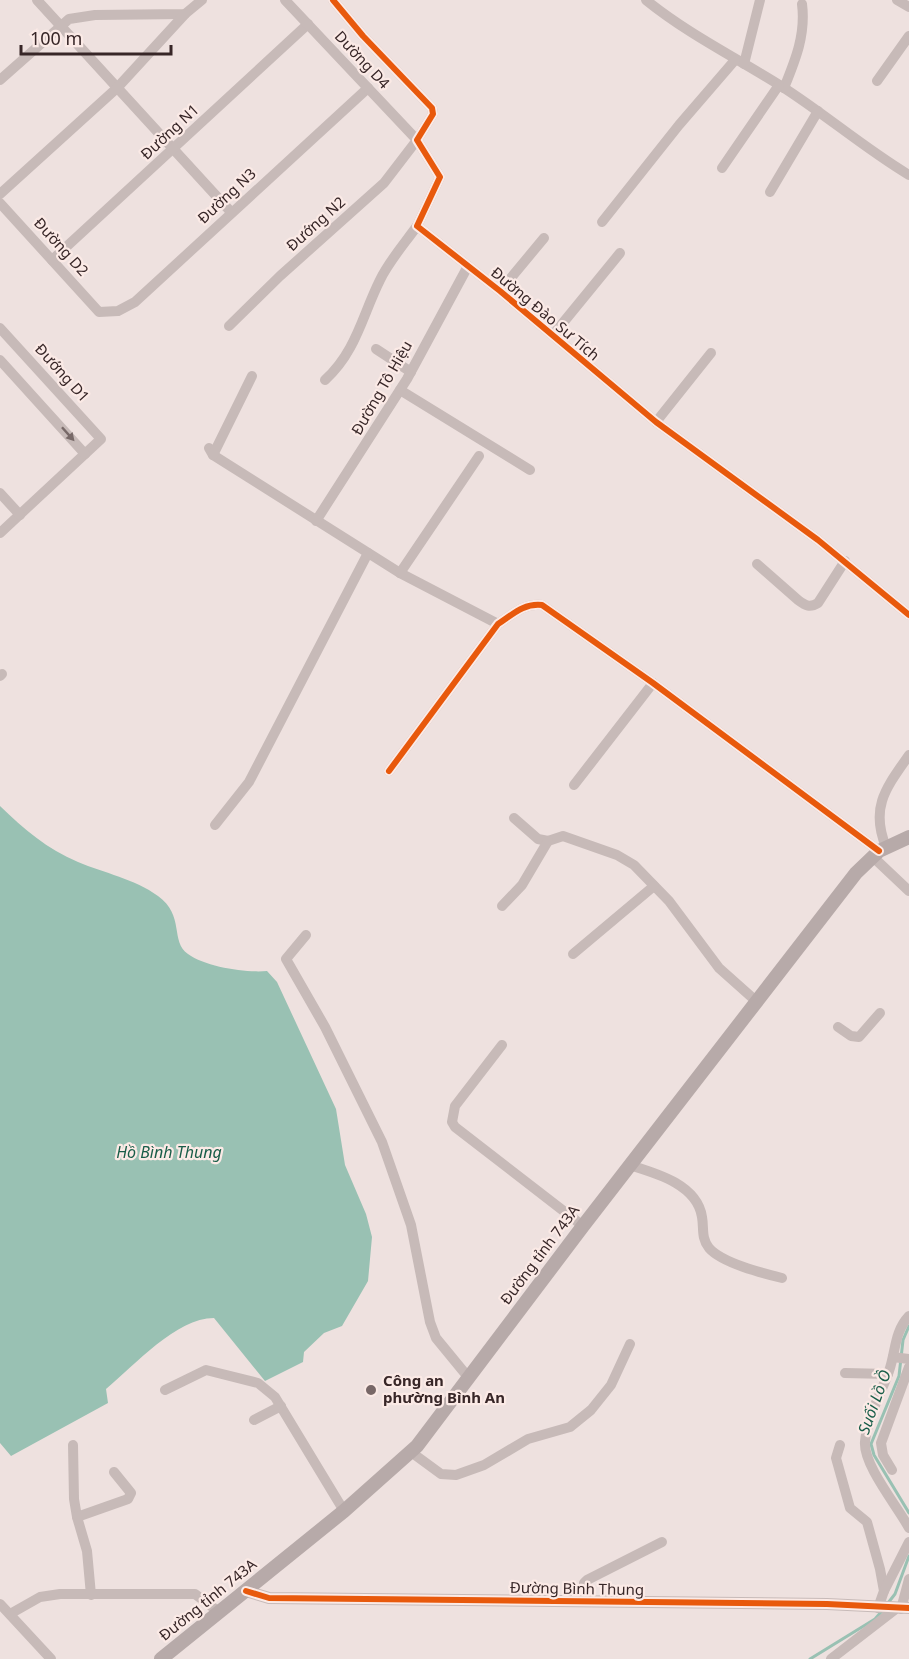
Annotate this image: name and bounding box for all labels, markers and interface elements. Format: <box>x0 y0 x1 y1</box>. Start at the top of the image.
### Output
scale bar <box>21 18 171 56</box>
text: 100 m <box>30 26 82 50</box>
street label: Dường D4 <box>331 26 395 93</box>
street label: Đường N1 <box>136 99 203 163</box>
street label: Đường N3 <box>193 163 260 227</box>
street label: Đướng N2 <box>282 192 349 255</box>
street label: Đường D2 <box>30 213 93 280</box>
street label: Đường Đào Sư Tích <box>487 262 604 365</box>
street label: Đường Tô Hiệu <box>346 337 416 438</box>
street label: Đướng D1 <box>31 339 94 406</box>
one-way arrow <box>61 427 75 442</box>
water label: Hồ Bình Thung <box>116 1141 222 1163</box>
street label: Đường tỉnh 743A <box>495 1200 583 1308</box>
water label: Suối Lồ Ồ <box>852 1366 896 1437</box>
place label: Công an phường Bình An <box>383 1370 505 1407</box>
marker: Công an phường Bình An <box>364 1383 378 1397</box>
street label: Đường tỉnh 743A <box>155 1554 261 1645</box>
street label: Đường Bình Thung <box>510 1577 644 1599</box>

